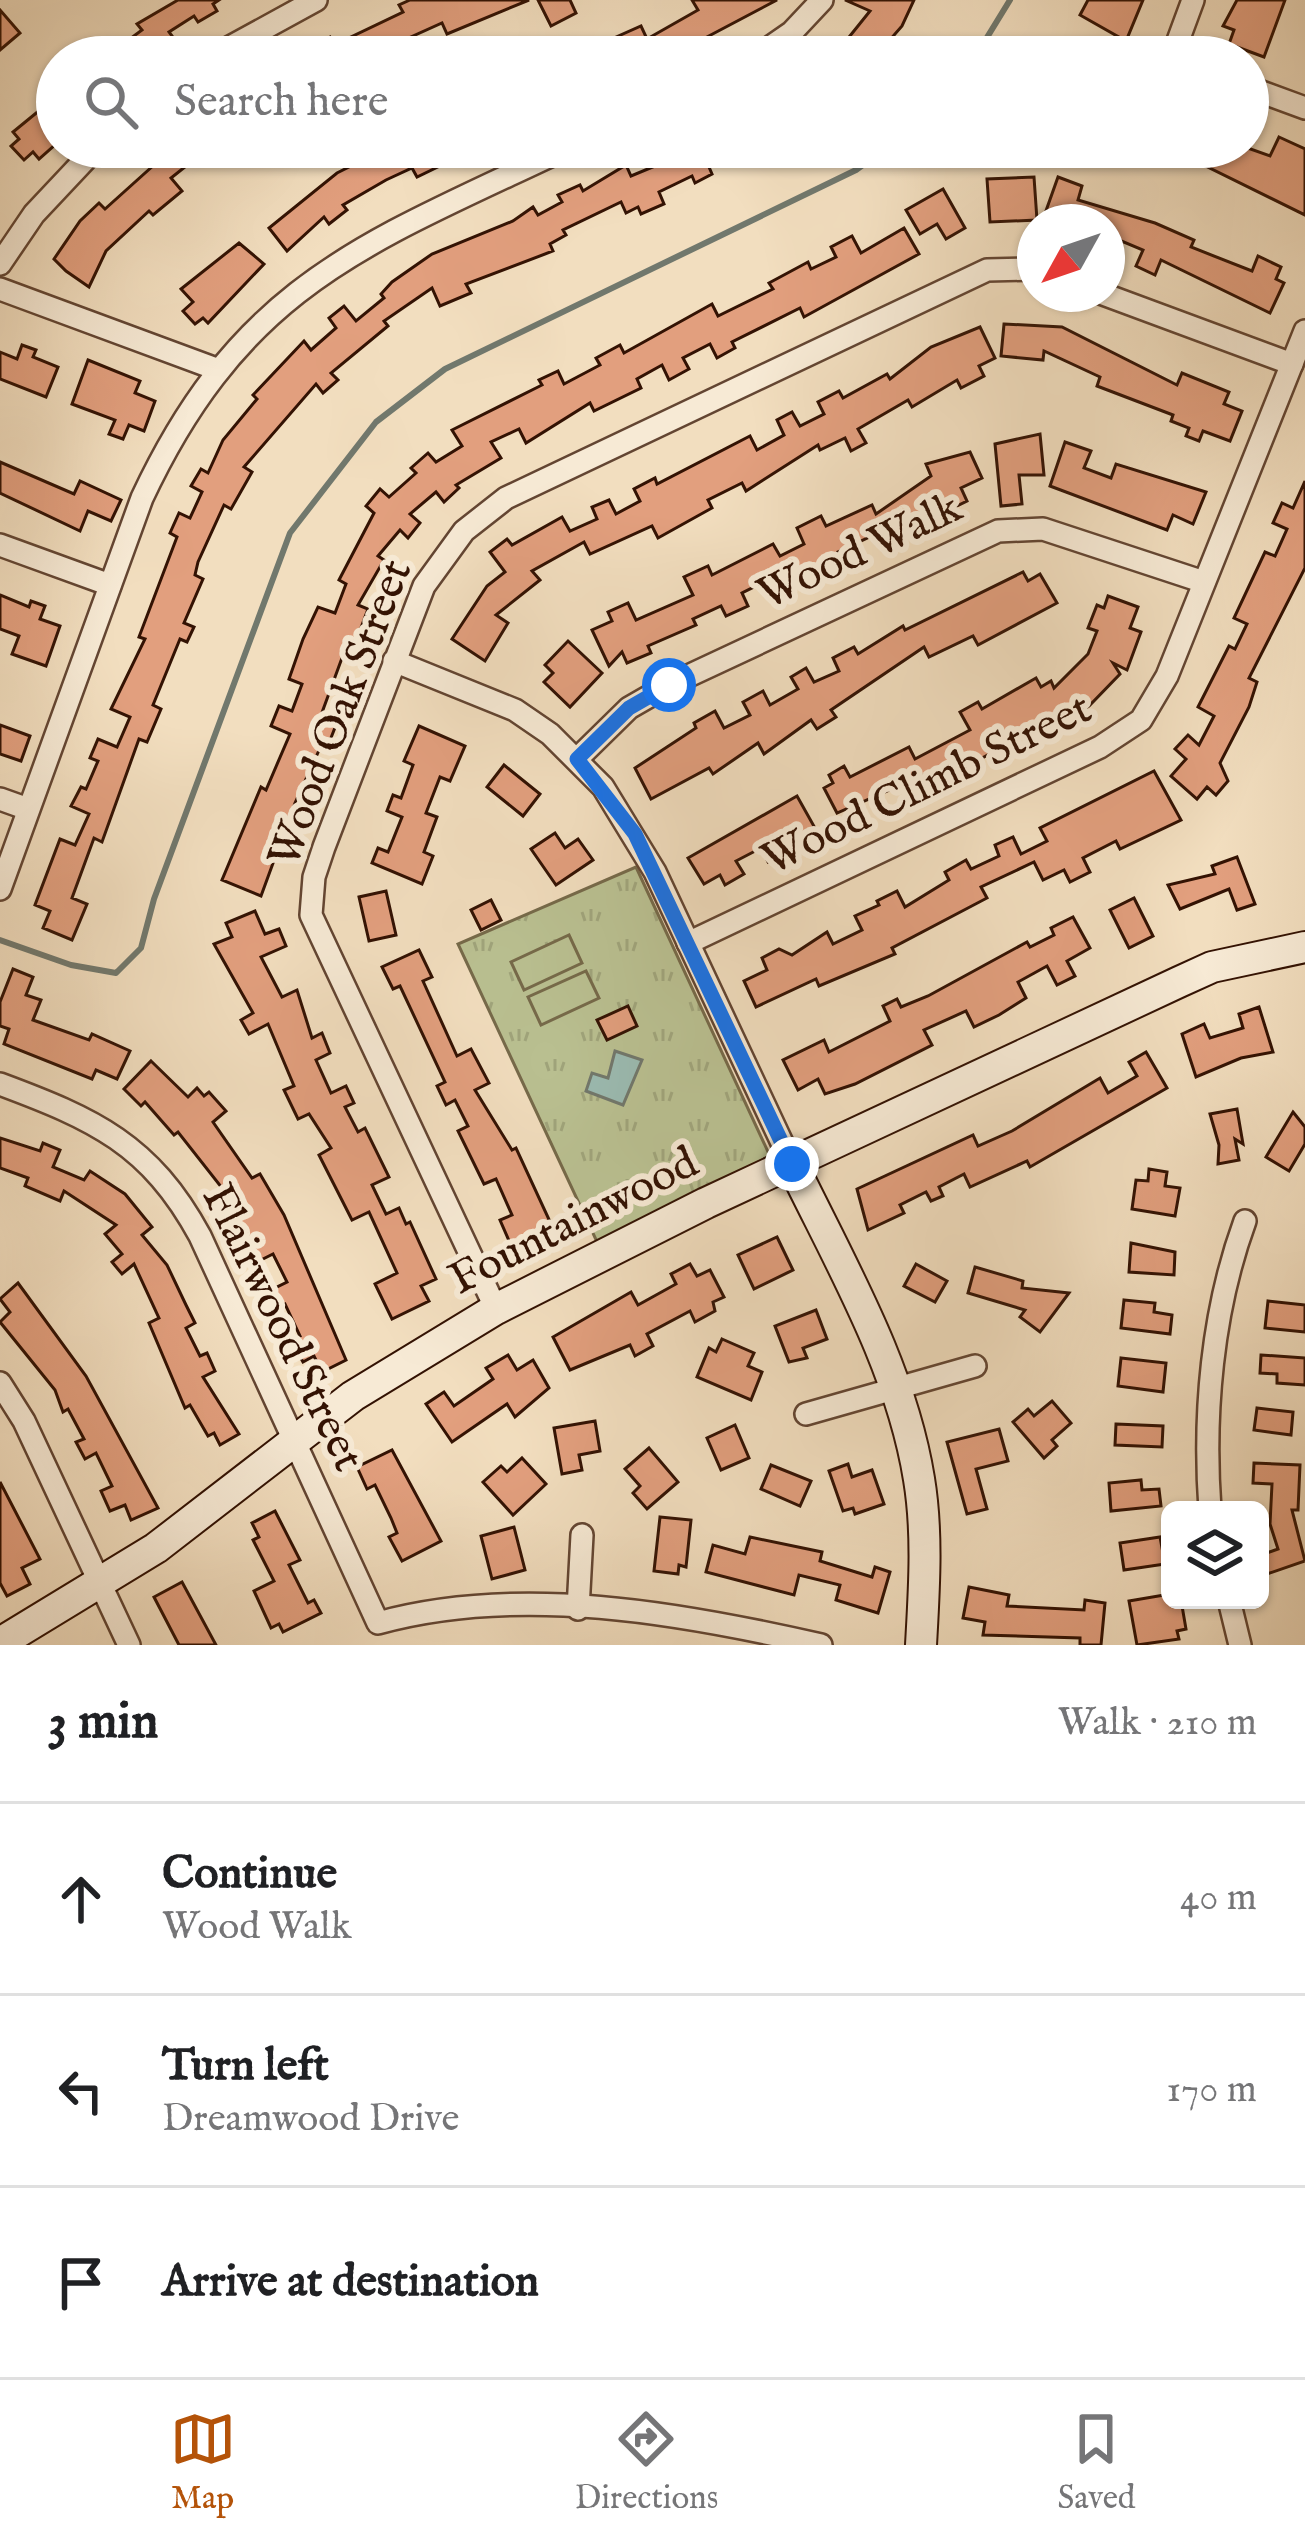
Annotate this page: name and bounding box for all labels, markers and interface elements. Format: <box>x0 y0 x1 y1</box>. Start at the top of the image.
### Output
search box <box>36 36 1269 168</box>
icon: search <box>78 69 144 135</box>
text: Search here <box>174 74 388 131</box>
north arrow <box>1017 204 1125 312</box>
street label: Wood Walk <box>749 480 972 624</box>
street label: Wood Oak Street <box>256 552 426 876</box>
route start <box>642 658 696 712</box>
street label: Wood Climb Street <box>753 681 1101 889</box>
street label: Fountainwood <box>440 1135 709 1309</box>
route end <box>765 1137 819 1191</box>
street label: Flairwood Street <box>188 1175 376 1481</box>
map controls <box>1161 1501 1269 1609</box>
button: layers <box>1161 1501 1269 1609</box>
text: 3 min <box>48 1691 158 1756</box>
text: Walk · 210 m <box>1058 1699 1257 1748</box>
text: Continue <box>162 1846 337 1903</box>
icon: ahead <box>48 1866 114 1932</box>
text: 40 m <box>1180 1874 1257 1923</box>
text: Wood Walk <box>162 1903 352 1952</box>
text: Turn left <box>162 2038 329 2095</box>
icon: left <box>48 2058 114 2124</box>
text: 170 m <box>1166 2066 1257 2115</box>
text: Dreamwood Drive <box>162 2095 460 2144</box>
icon: arrive <box>48 2250 114 2316</box>
text: Arrive at destination <box>162 2254 539 2311</box>
tab: Map <box>170 2406 236 2520</box>
tab: Directions <box>575 2406 718 2520</box>
tab: Saved <box>1057 2406 1135 2520</box>

